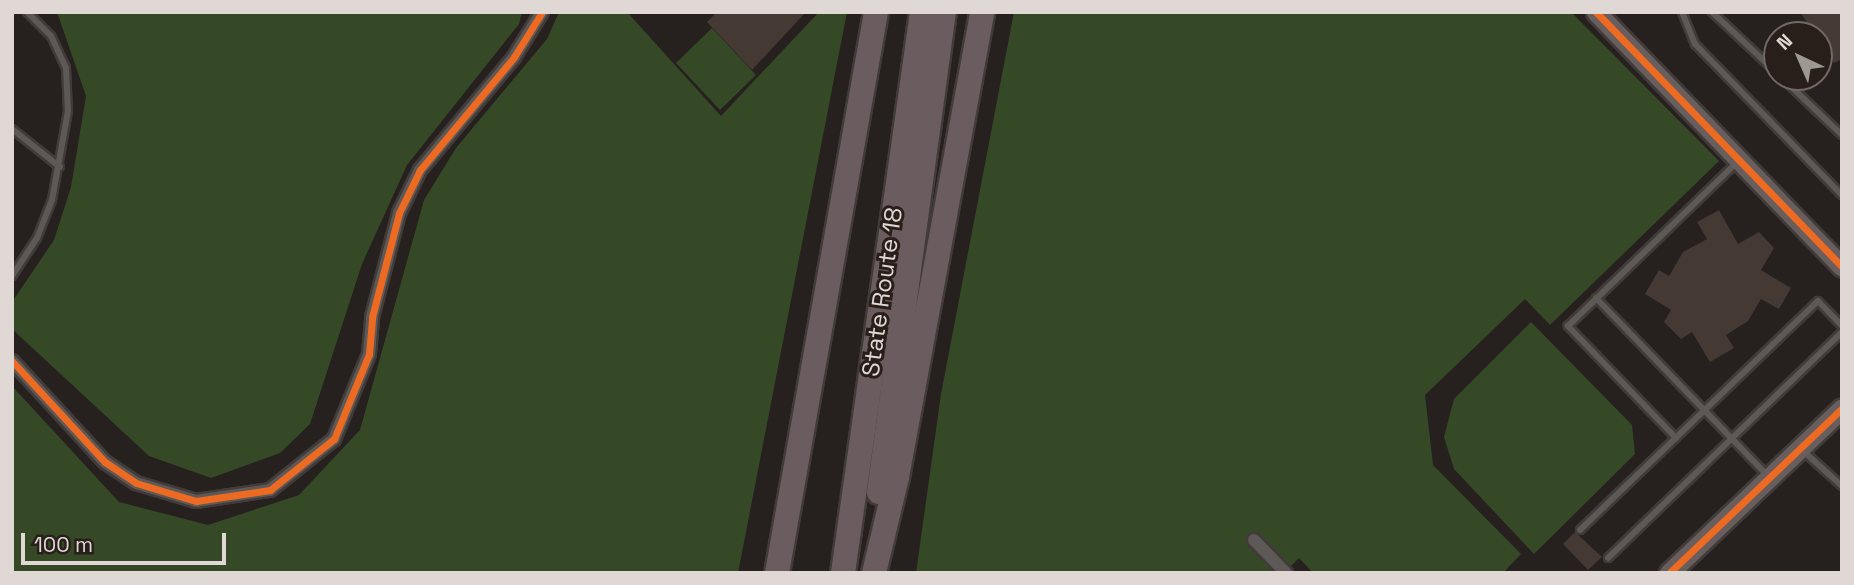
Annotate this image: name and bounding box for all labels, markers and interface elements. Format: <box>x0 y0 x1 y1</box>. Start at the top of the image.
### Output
north arrow <box>1763 21 1833 91</box>
text: N <box>1771 29 1798 55</box>
street label: State Route 18 <box>856 206 908 378</box>
scale bar <box>24 518 229 562</box>
text: 100 m <box>34 531 93 558</box>

